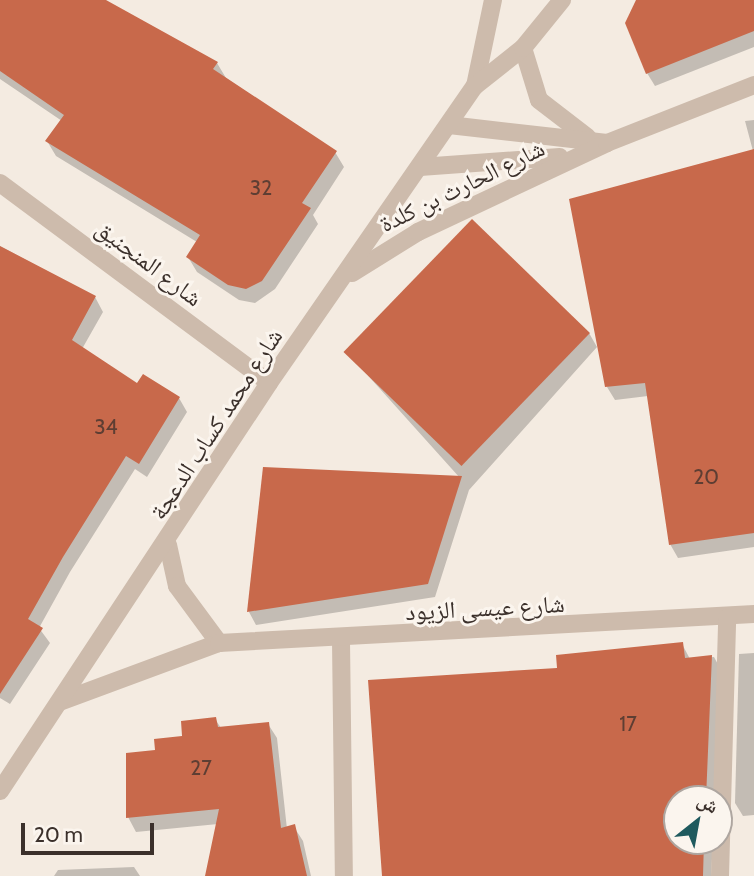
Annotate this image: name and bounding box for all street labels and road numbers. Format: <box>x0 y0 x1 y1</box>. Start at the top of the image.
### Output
street label: شارع الحارث بن كلدة <box>375 134 549 238</box>
street label: شارع المنجنيق <box>90 214 208 312</box>
street label: شارع محمد كساب الدعجة <box>144 323 288 525</box>
street label: شارع عيسى الزيود <box>405 589 565 627</box>

